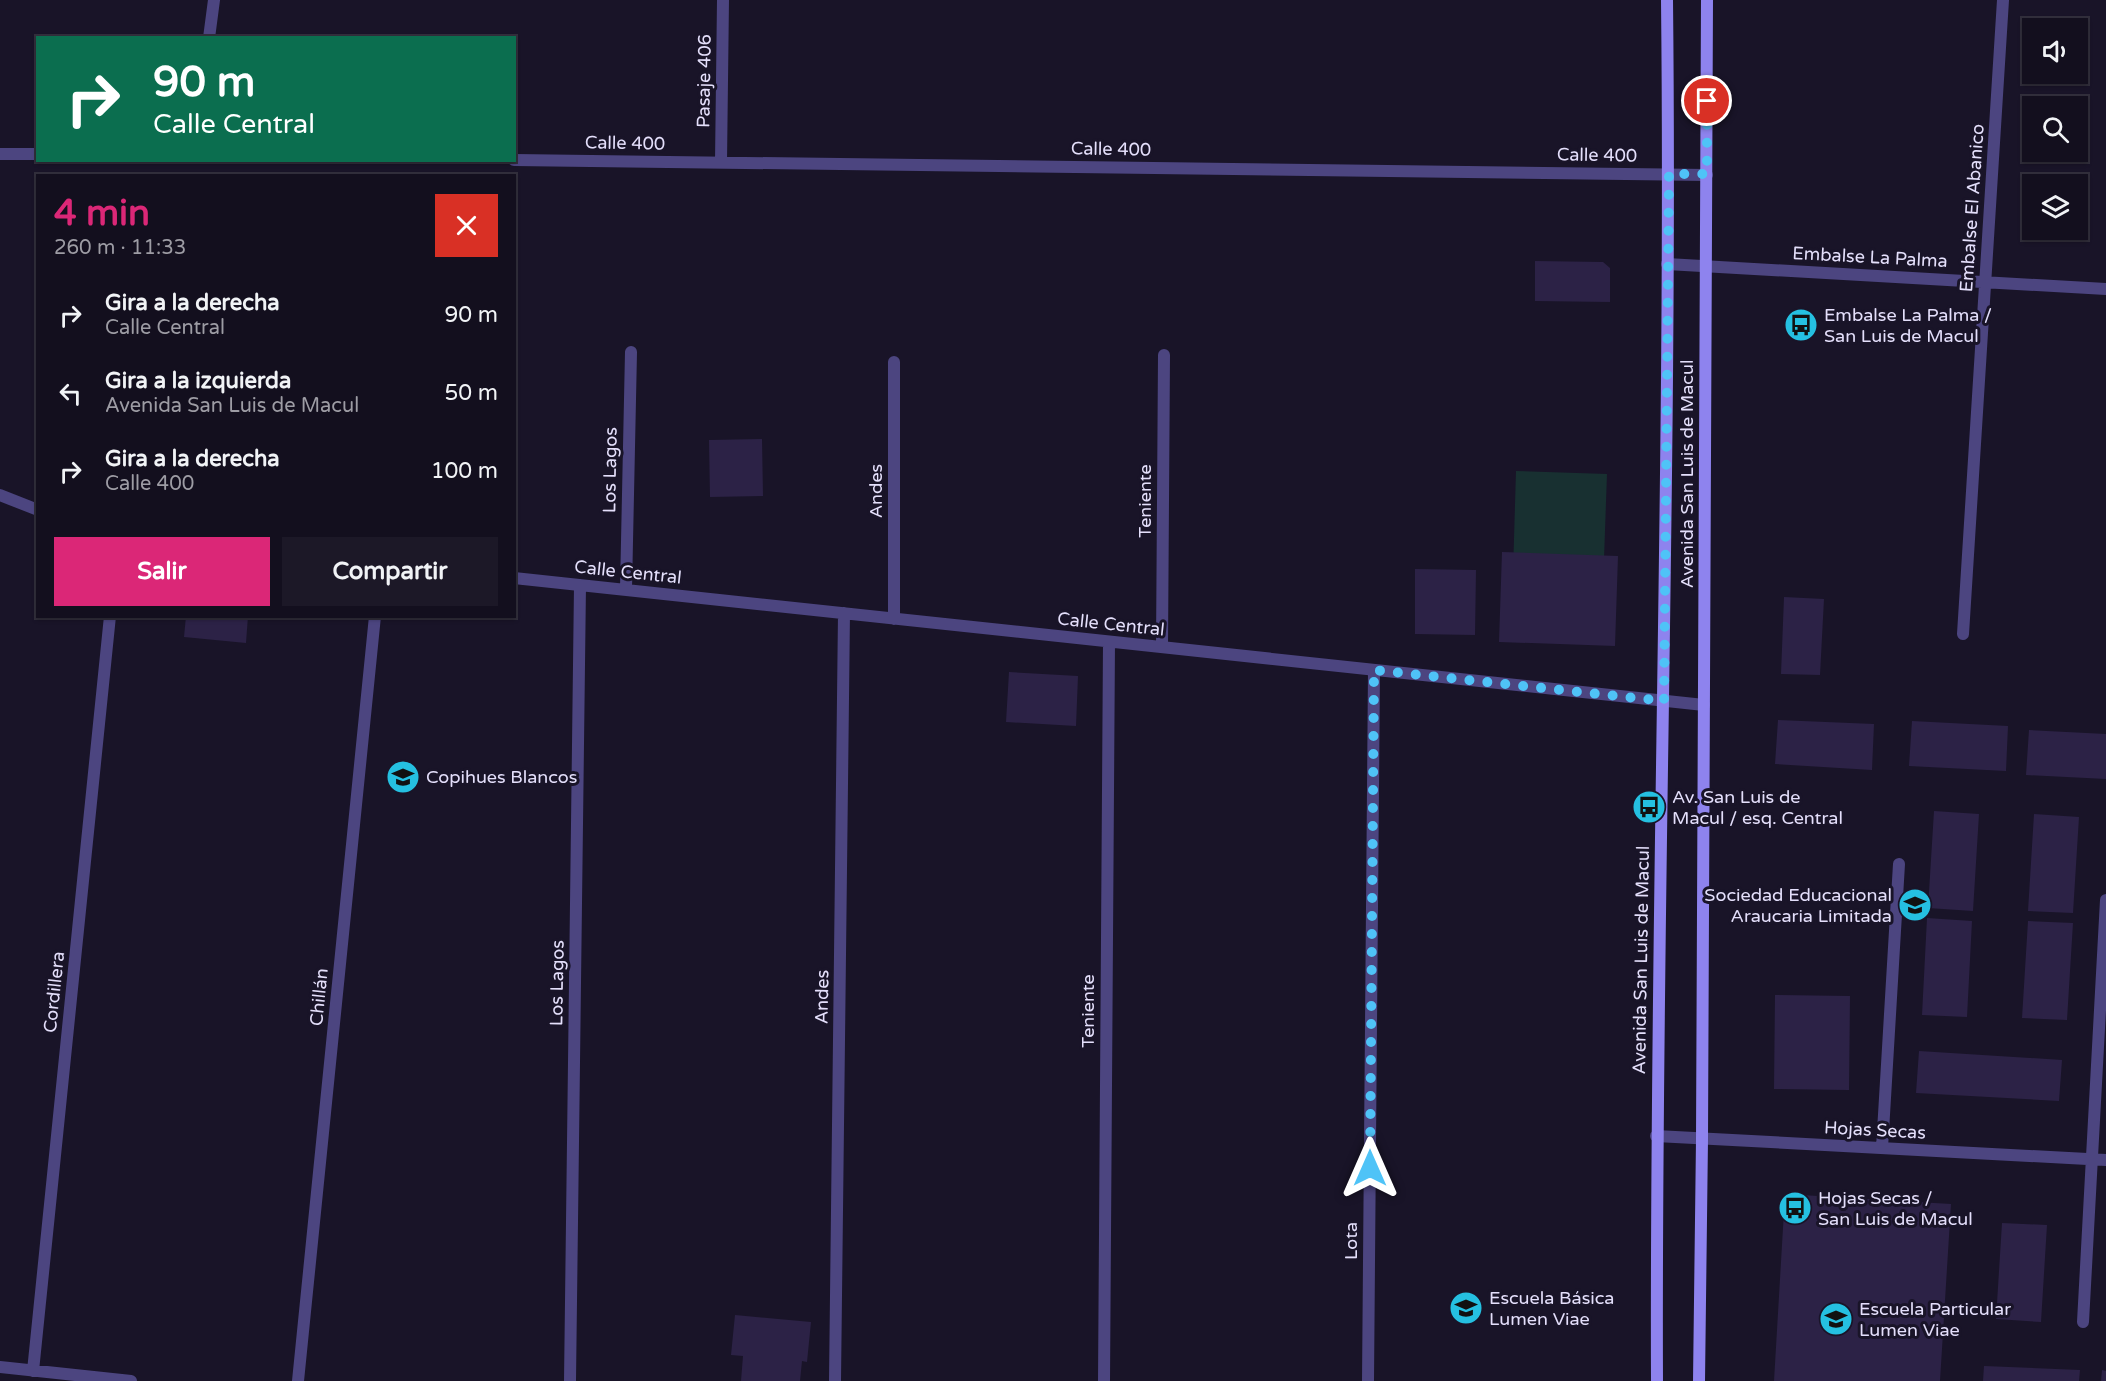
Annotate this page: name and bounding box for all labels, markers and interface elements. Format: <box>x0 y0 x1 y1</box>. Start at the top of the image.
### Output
map controls <box>2022 18 2088 240</box>
button: sound <box>2022 18 2088 84</box>
street label: Pasaje 406 <box>692 34 716 128</box>
text: 90 m <box>153 57 255 108</box>
icon: right <box>54 60 132 138</box>
pin <box>1681 75 1732 126</box>
icon: arrive <box>1690 84 1723 117</box>
button: search <box>2022 96 2088 162</box>
text: Calle Central <box>153 108 315 141</box>
street label: Embalse El Abanico <box>1955 123 1989 293</box>
street label: Calle 400 <box>585 131 665 155</box>
street label: Calle 400 <box>1071 137 1151 161</box>
street label: Calle 400 <box>1557 143 1637 167</box>
button: layers <box>2022 174 2088 240</box>
text: 4 min <box>54 192 150 235</box>
button: close <box>435 194 498 257</box>
text: 260 m · 11:33 <box>54 236 186 260</box>
street label: Embalse La Palma <box>1792 242 1948 272</box>
text: Gira a la derecha <box>105 290 280 316</box>
icon: right <box>54 299 87 332</box>
text: 90 m <box>444 302 498 328</box>
place label: Embalse La Palma / San Luis de Macul <box>1824 304 1992 347</box>
bus stop icon: Embalse La Palma / San Luis de Macul <box>1783 307 1819 343</box>
text: Calle Central <box>105 316 225 340</box>
street label: Avenida San Luis de Macul <box>1676 360 1698 588</box>
text: Gira a la izquierda <box>105 368 291 394</box>
icon: left <box>54 377 87 410</box>
text: 50 m <box>444 380 498 406</box>
text: Avenida San Luis de Macul <box>105 394 359 418</box>
street label: Los Lagos <box>598 427 622 513</box>
text: Gira a la derecha <box>105 446 280 472</box>
icon: right <box>54 455 87 488</box>
text: 100 m <box>431 458 498 484</box>
street label: Andes <box>865 464 887 518</box>
street label: Teniente <box>1134 464 1156 538</box>
text: Calle 400 <box>105 472 194 496</box>
button: Salir <box>54 537 270 606</box>
button: Compartir <box>282 537 498 606</box>
street label: Calle Central <box>573 555 683 589</box>
street label: Calle Central <box>1056 607 1166 641</box>
school or university icon: Copihues Blancos <box>385 759 421 795</box>
place label: Copihues Blancos <box>426 766 577 788</box>
place label: Av. San Luis de Macul / esq. Central <box>1672 786 1843 829</box>
bus stop icon: Av. San Luis de Macul / esq. Central <box>1631 789 1667 825</box>
street label: Avenida San Luis de Macul <box>1628 845 1654 1075</box>
place label: Sociedad Educacional Araucaria Limitada <box>1704 884 1892 927</box>
school or university icon: Sociedad Educacional Araucaria Limitada <box>1897 887 1933 923</box>
street label: Los Lagos <box>545 940 569 1026</box>
street label: Cordillera <box>39 950 69 1034</box>
street label: Chillán <box>305 967 333 1027</box>
street label: Andes <box>811 970 833 1024</box>
street label: Teniente <box>1077 974 1099 1048</box>
street label: Hojas Secas <box>1824 1116 1926 1144</box>
position arrow <box>1338 1136 1402 1200</box>
place label: Hojas Secas / San Luis de Macul <box>1818 1187 1973 1230</box>
bus stop icon: Hojas Secas / San Luis de Macul <box>1777 1190 1813 1226</box>
street label: Lota <box>1340 1222 1362 1260</box>
place label: Escuela Básica Lumen Viae <box>1489 1287 1614 1330</box>
school or university icon: Escuela Básica Lumen Viae <box>1448 1290 1484 1326</box>
place label: Escuela Particular Lumen Viae <box>1859 1298 2011 1341</box>
school or university icon: Escuela Particular Lumen Viae <box>1818 1301 1854 1337</box>

